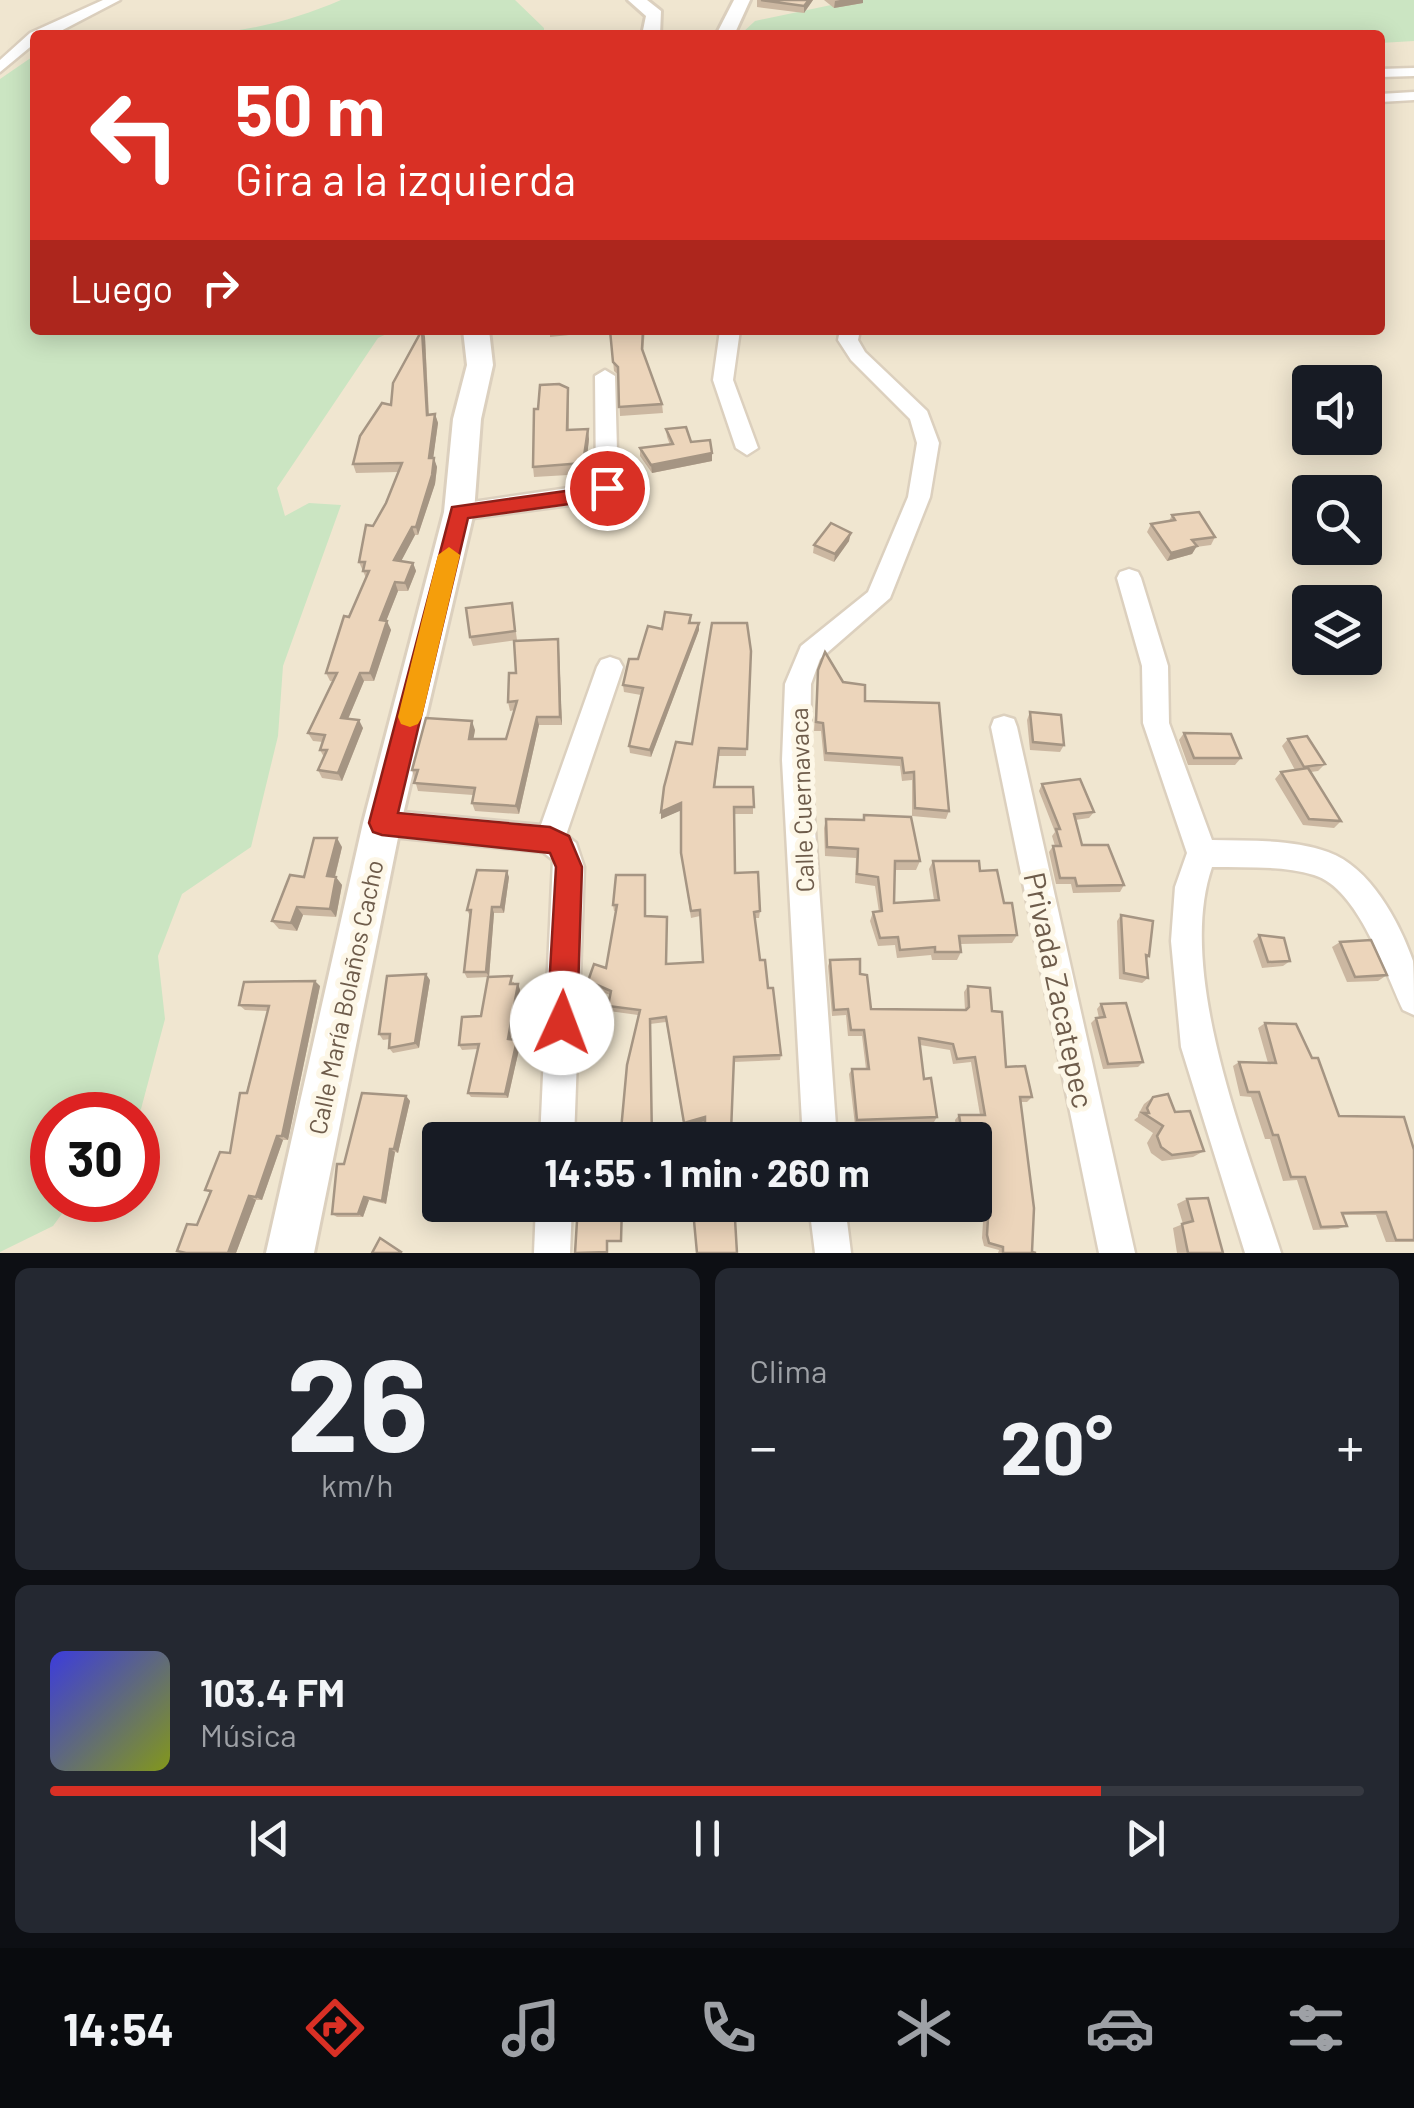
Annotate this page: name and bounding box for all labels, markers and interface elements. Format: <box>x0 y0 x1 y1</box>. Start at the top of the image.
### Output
text: 50 m <box>235 66 385 150</box>
icon: left <box>70 70 200 200</box>
text: Gira a la izquierda <box>235 151 576 205</box>
icon: right <box>193 260 248 315</box>
text: Luego <box>70 265 173 311</box>
map controls <box>1292 365 1382 675</box>
button: sound <box>1292 365 1382 455</box>
pin <box>565 446 650 531</box>
icon: arrive <box>580 461 635 516</box>
button: search <box>1292 475 1382 565</box>
button: layers <box>1292 585 1382 675</box>
street label: Calle Cuernavaca <box>783 707 819 893</box>
street label: Calle María Bolaños Cacho <box>301 857 389 1137</box>
street label: Privada Zacatepec <box>1017 869 1103 1111</box>
position arrow <box>510 971 614 1075</box>
speed limit sign: 30 <box>30 1092 160 1222</box>
text: 14:55 · 1 min · 260 m <box>544 1149 870 1195</box>
text: 26 <box>286 1322 429 1478</box>
text: Clima <box>750 1351 827 1389</box>
text: 20° <box>1000 1400 1113 1490</box>
text: − <box>750 1412 777 1478</box>
text: + <box>1336 1412 1364 1478</box>
text: km/h <box>321 1465 393 1503</box>
text: 103.4 FM <box>200 1669 345 1715</box>
text: Música <box>200 1715 297 1753</box>
icon: previous <box>242 1811 297 1866</box>
icon: pause <box>680 1811 735 1866</box>
icon: next <box>1118 1811 1173 1866</box>
icon: directions <box>300 1993 370 2063</box>
icon: music <box>496 1993 566 2063</box>
icon: phone <box>693 1993 763 2063</box>
icon: climate <box>889 1993 959 2063</box>
icon: car <box>1085 1993 1155 2063</box>
icon: filters <box>1281 1993 1351 2063</box>
text: 14:54 <box>63 2001 174 2055</box>

